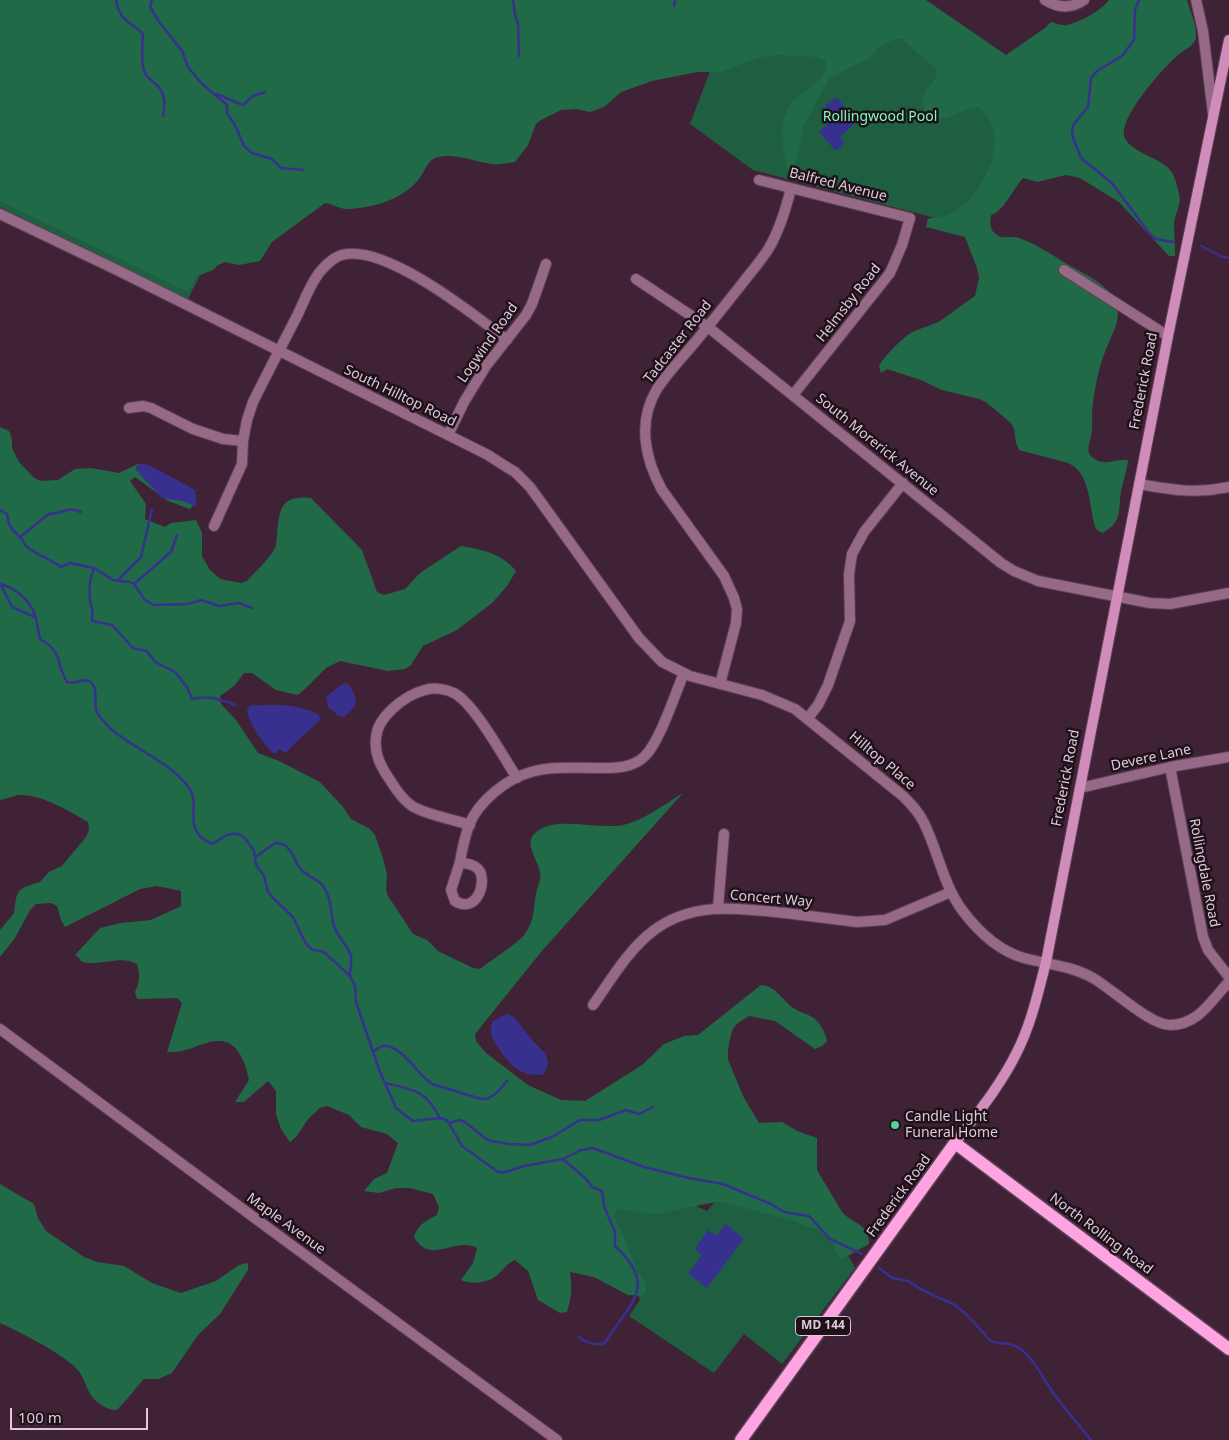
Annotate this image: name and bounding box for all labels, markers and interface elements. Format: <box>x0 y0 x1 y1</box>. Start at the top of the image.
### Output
park label: Rollingwood Pool <box>823 109 937 125</box>
street label: Balfred Avenue <box>787 165 889 205</box>
street label: Helmsby Road <box>813 261 885 345</box>
street label: Tadcaster Road <box>640 297 716 387</box>
street label: Logwind Road <box>454 300 522 386</box>
street label: Frederick Road <box>1126 331 1162 431</box>
street label: South Hilltop Road <box>341 362 459 430</box>
street label: South Morerick Avenue <box>812 390 942 500</box>
street label: Hilltop Place <box>845 728 919 794</box>
street label: Frederick Road <box>1048 728 1084 828</box>
street label: Devere Lane <box>1109 741 1193 775</box>
street label: Rollingdale Road <box>1185 817 1223 929</box>
street label: Concert Way <box>729 887 813 911</box>
place label: Candle Light Funeral Home <box>905 1109 998 1142</box>
marker: Candle Light Funeral Home <box>889 1119 901 1131</box>
street label: Frederick Road <box>863 1151 935 1241</box>
street label: Maple Avenue <box>243 1190 329 1258</box>
street label: North Rolling Road <box>1046 1190 1156 1278</box>
road number: MD 144 <box>796 1316 850 1335</box>
scale bar <box>12 1398 150 1430</box>
text: 100 m <box>18 1407 62 1427</box>

